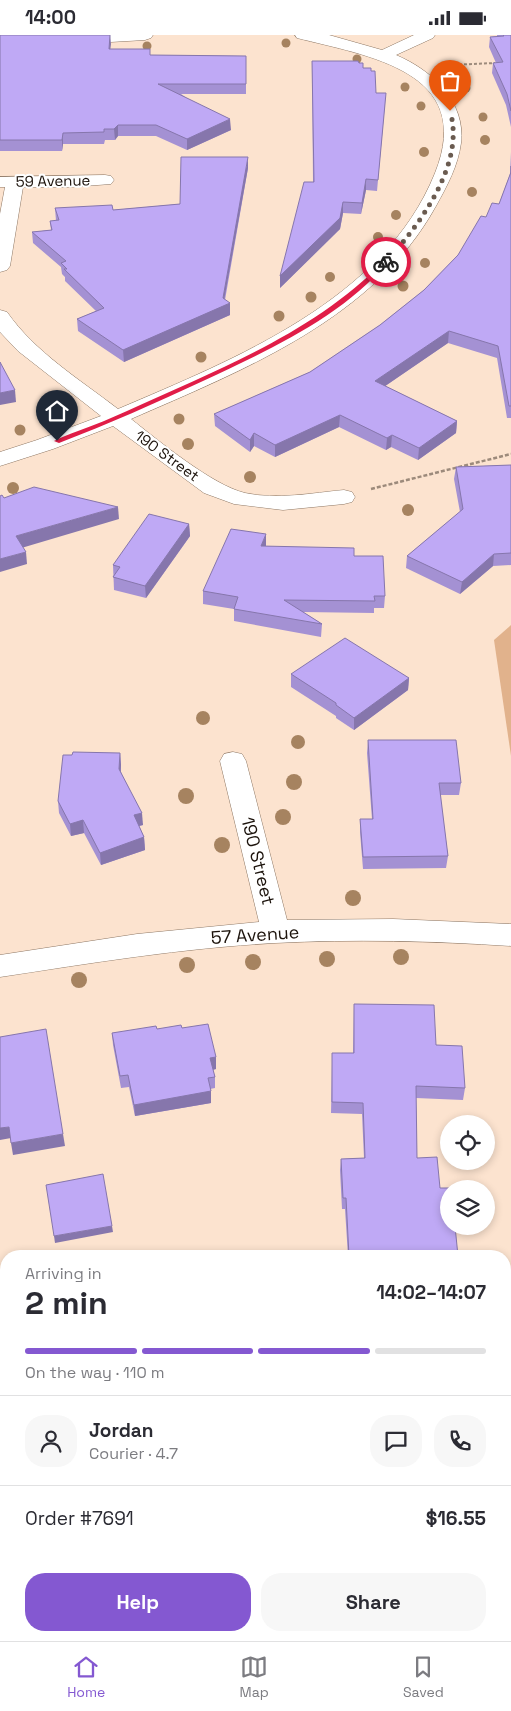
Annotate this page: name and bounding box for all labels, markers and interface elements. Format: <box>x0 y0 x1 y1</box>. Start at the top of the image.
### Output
text: 14:00 <box>25 5 76 30</box>
pin <box>429 60 471 111</box>
icon: bag <box>436 67 464 95</box>
street label: 59 Avenue <box>15 170 91 191</box>
courier <box>361 237 411 287</box>
icon: bike <box>372 248 400 276</box>
pin <box>36 390 78 441</box>
icon: home <box>43 397 71 425</box>
street label: 190 Street <box>131 426 203 485</box>
street label: 190 Street <box>236 815 280 907</box>
street label: 57 Avenue <box>210 920 300 949</box>
map controls <box>440 1115 495 1235</box>
button: locate <box>440 1115 495 1170</box>
button: layers <box>440 1180 495 1235</box>
text: Arriving in <box>25 1263 102 1284</box>
text: 14:02–14:07 <box>376 1280 486 1305</box>
text: 2 min <box>25 1283 108 1323</box>
text: On the way · 110 m <box>25 1362 165 1383</box>
button: person <box>25 1415 77 1467</box>
button: chat <box>370 1415 422 1467</box>
button: phone <box>434 1415 486 1467</box>
text: Jordan <box>89 1418 154 1443</box>
text: Courier · 4.7 <box>89 1443 178 1464</box>
text: Order #7691 <box>25 1506 134 1531</box>
text: $16.55 <box>426 1506 486 1531</box>
button: Help <box>25 1573 251 1631</box>
button: Share <box>261 1573 486 1631</box>
tab: Home <box>67 1653 105 1701</box>
tab: Map <box>240 1653 269 1701</box>
tab: Saved <box>403 1653 444 1701</box>

